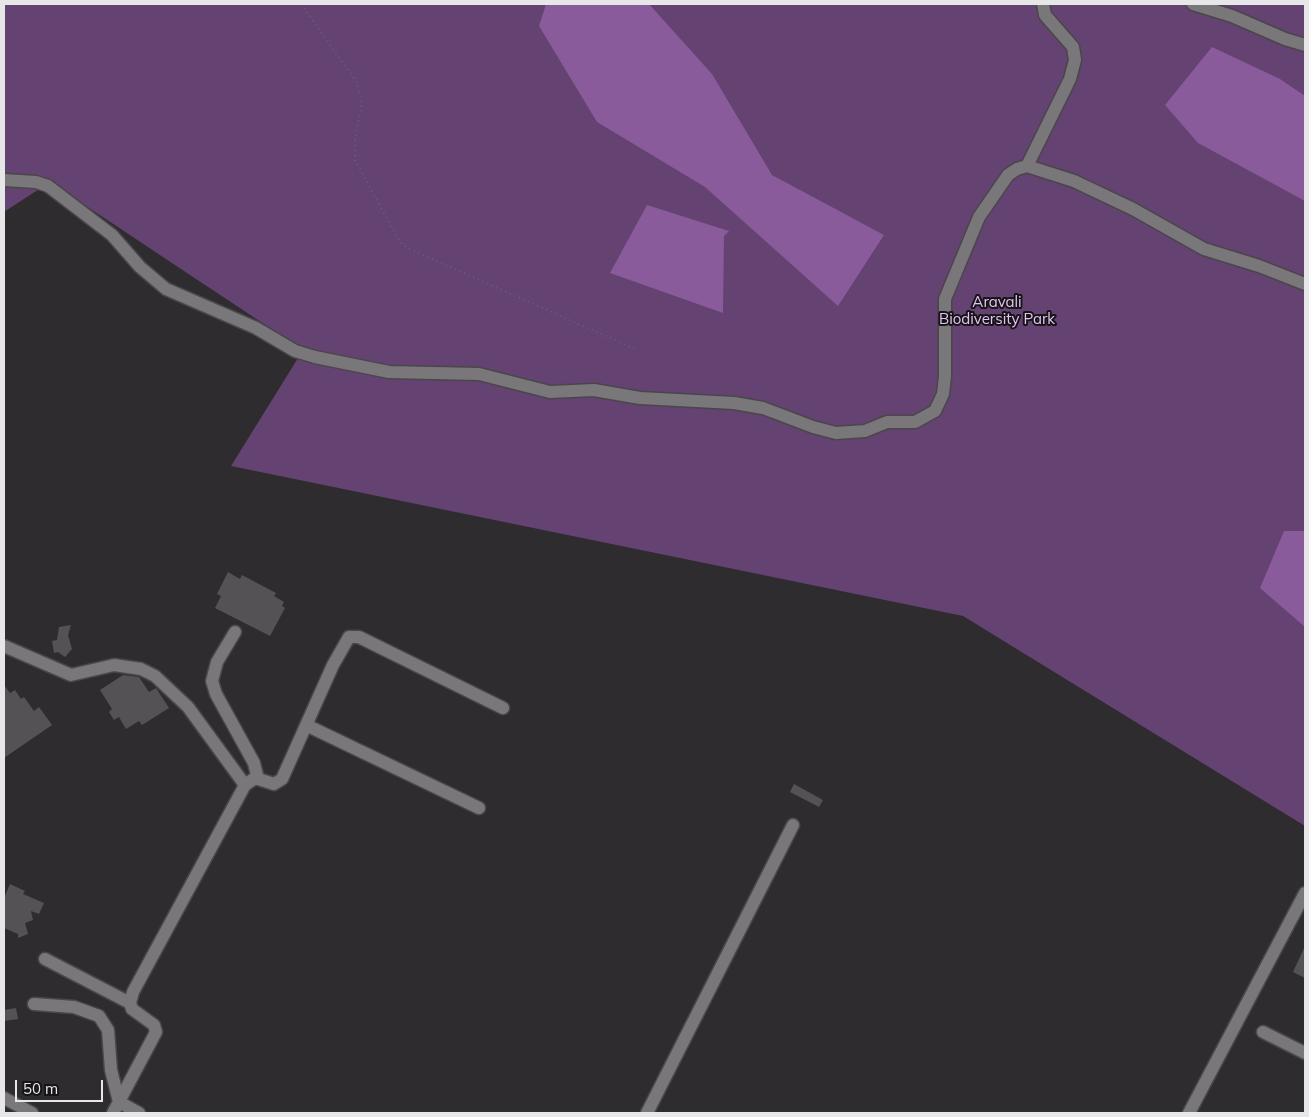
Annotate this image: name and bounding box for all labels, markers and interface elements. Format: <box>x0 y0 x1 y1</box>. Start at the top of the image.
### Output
park label: Aravali Biodiversity Park <box>939 293 1055 328</box>
scale bar <box>18 1070 105 1102</box>
text: 50 m <box>23 1079 58 1098</box>

